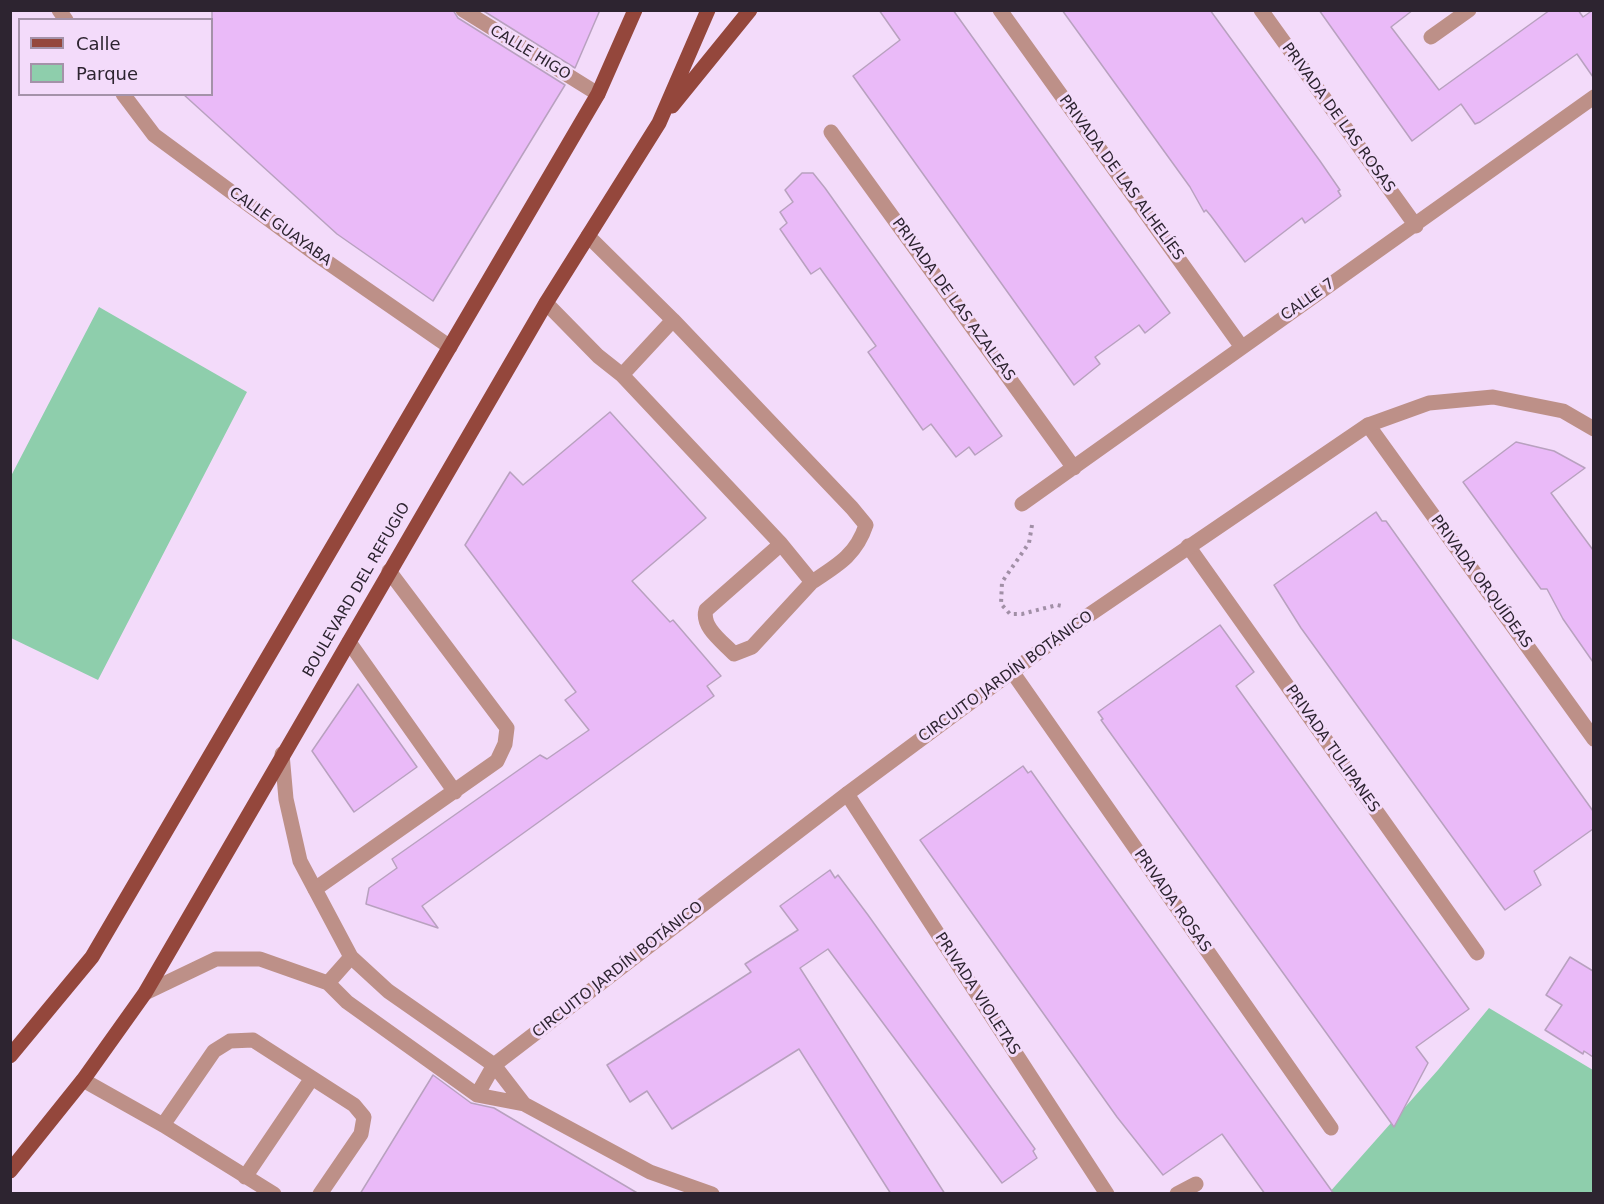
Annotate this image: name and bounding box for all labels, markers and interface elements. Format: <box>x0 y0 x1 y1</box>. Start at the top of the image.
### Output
legend <box>18 18 213 96</box>
street label: CALLE HIGO <box>486 22 574 84</box>
text: Calle <box>76 33 121 54</box>
street label: PRIVADA DE LAS ROSAS <box>1278 40 1398 196</box>
text: Parque <box>76 63 138 84</box>
street label: PRIVADA DE LAS ALHELÍES <box>1055 92 1187 264</box>
street label: CALLE GUAYABA <box>225 184 335 270</box>
street label: PRIVADA DE LAS AZALEAS <box>888 215 1018 385</box>
street label: CALLE 7 <box>1278 275 1338 325</box>
street label: BOULEVARD DEL REFUGIO <box>300 500 414 680</box>
street label: PRIVADA ORQUÍDEAS <box>1427 512 1535 652</box>
street label: CIRCUITO JARDÍN BOTÁNICO <box>915 608 1097 746</box>
street label: PRIVADA TULIPANES <box>1281 682 1383 816</box>
street label: PRIVADA ROSAS <box>1130 846 1214 956</box>
street label: CIRCUITO JARDÍN BOTÁNICO <box>529 898 707 1042</box>
street label: PRIVADA VIOLETAS <box>931 930 1023 1058</box>

